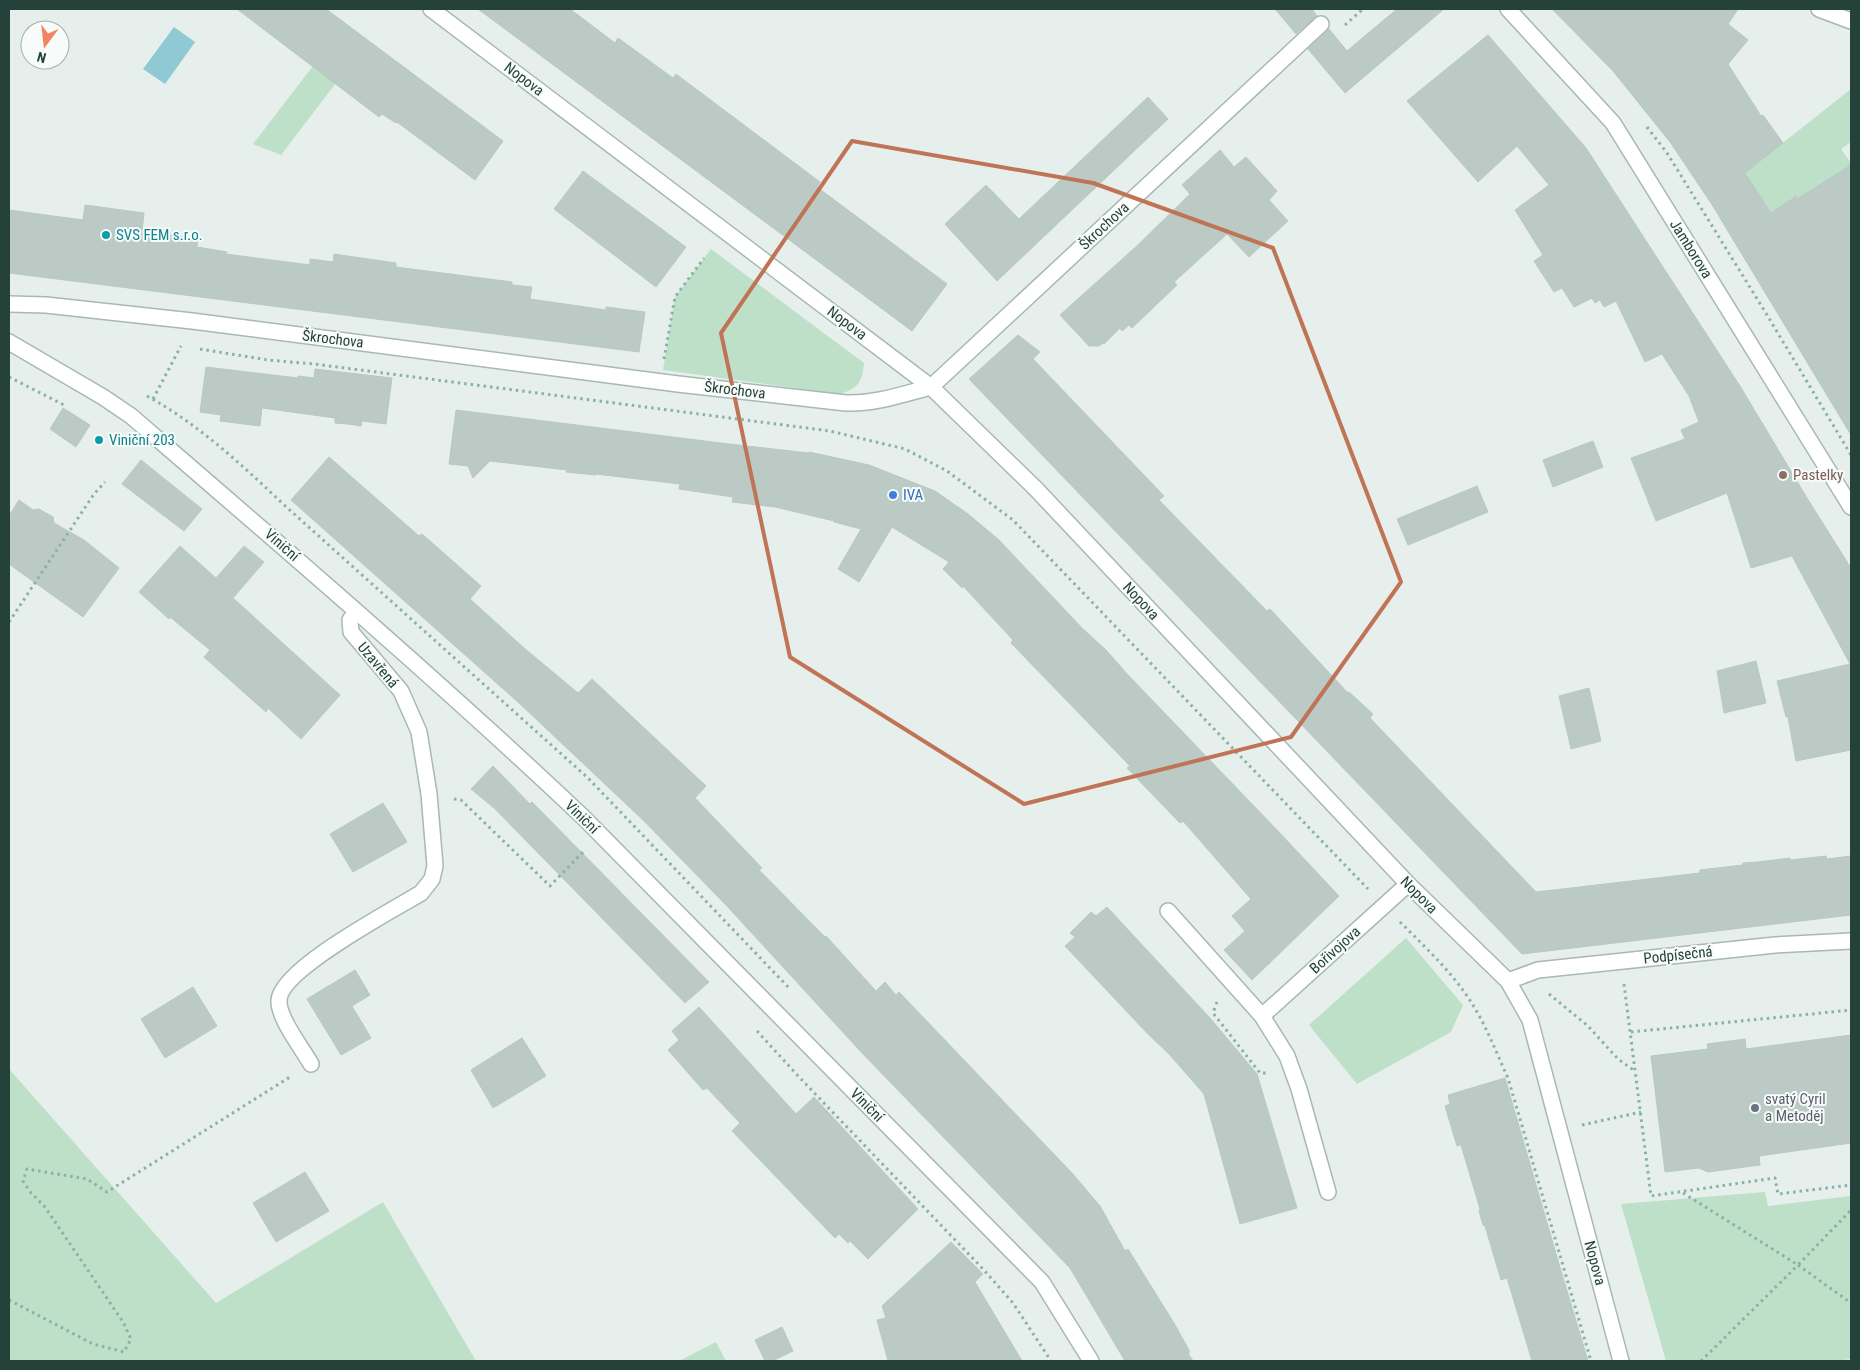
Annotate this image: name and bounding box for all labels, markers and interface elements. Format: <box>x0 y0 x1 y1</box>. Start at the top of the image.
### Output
north arrow <box>20 20 70 70</box>
text: N <box>35 49 48 66</box>
street label: Nopova <box>501 58 547 100</box>
street label: Škrochova <box>1075 198 1133 254</box>
street label: Jamborova <box>1666 216 1716 282</box>
place label: SVS FEM s.r.o. <box>116 226 203 244</box>
marker: SVS FEM s.r.o. <box>100 229 112 241</box>
street label: Nopova <box>824 302 870 344</box>
street label: Škrochova <box>301 326 365 352</box>
street label: Škrochova <box>703 377 767 403</box>
place label: Viniční 203 <box>109 431 175 449</box>
marker: Viniční 203 <box>93 434 105 446</box>
place label: Pastelky <box>1793 466 1843 484</box>
marker: Pastelky <box>1777 469 1789 481</box>
place label: IVA <box>903 486 924 504</box>
marker: IVA <box>887 489 899 501</box>
street label: Viniční <box>261 525 304 566</box>
street label: Nopova <box>1119 578 1163 624</box>
street label: Uzavřená <box>354 638 402 692</box>
street label: Viniční <box>561 797 604 838</box>
street label: Nopova <box>1397 873 1441 917</box>
street label: Bořivojova <box>1306 923 1364 977</box>
street label: Podpísečná <box>1643 942 1713 968</box>
street label: Viniční <box>846 1084 889 1127</box>
place label: svatý Cyril a Metoděj <box>1765 1090 1826 1125</box>
marker: svatý Cyril a Metoděj <box>1749 1102 1761 1114</box>
street label: Nopova <box>1580 1239 1610 1287</box>

